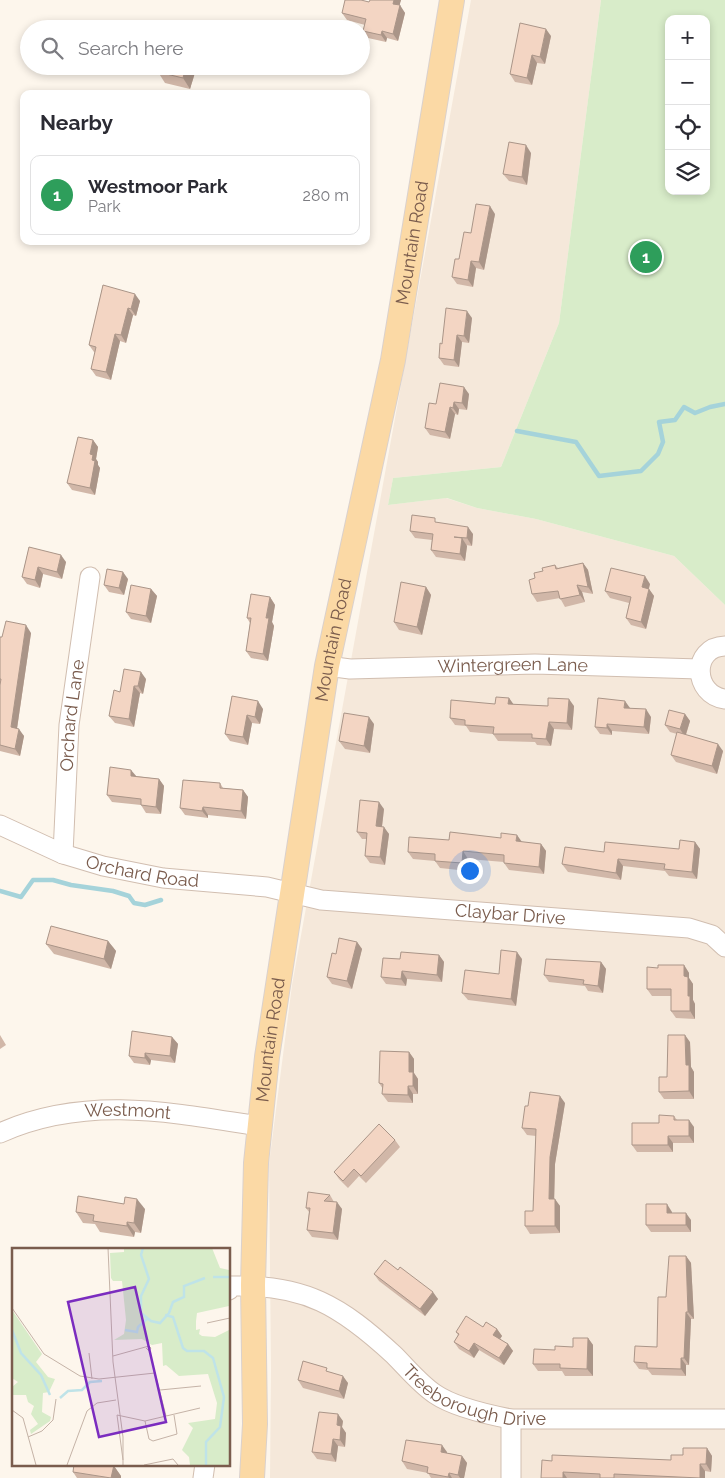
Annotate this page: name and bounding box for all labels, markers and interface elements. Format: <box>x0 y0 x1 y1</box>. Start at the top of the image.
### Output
map controls <box>665 15 710 195</box>
button: + <box>665 15 710 60</box>
search box <box>20 20 370 75</box>
icon: search <box>38 34 66 62</box>
text: Search here <box>78 37 184 59</box>
button: − <box>665 60 710 105</box>
button: locate <box>665 105 710 150</box>
text: Nearby <box>40 110 113 135</box>
button: layers <box>665 150 710 195</box>
text: Westmoor Park <box>88 175 227 197</box>
street label: Mountain Road <box>391 179 432 306</box>
text: 1 <box>53 186 61 205</box>
text: 280 m <box>303 186 349 205</box>
text: Park <box>88 197 121 216</box>
pin: 1 <box>630 238 662 276</box>
street label: Mountain Road <box>311 576 356 703</box>
street label: Wintergreen Lane <box>437 653 589 677</box>
street label: Orchard Lane <box>56 657 88 772</box>
street label: Orchard Road <box>83 850 200 891</box>
your location <box>457 858 483 884</box>
street label: Claybar Drive <box>454 899 567 929</box>
street label: Mountain Road <box>251 976 289 1103</box>
street label: Westmont <box>84 1099 172 1123</box>
inset map <box>12 1248 230 1466</box>
street label: Treeborough Drive <box>398 1360 546 1430</box>

